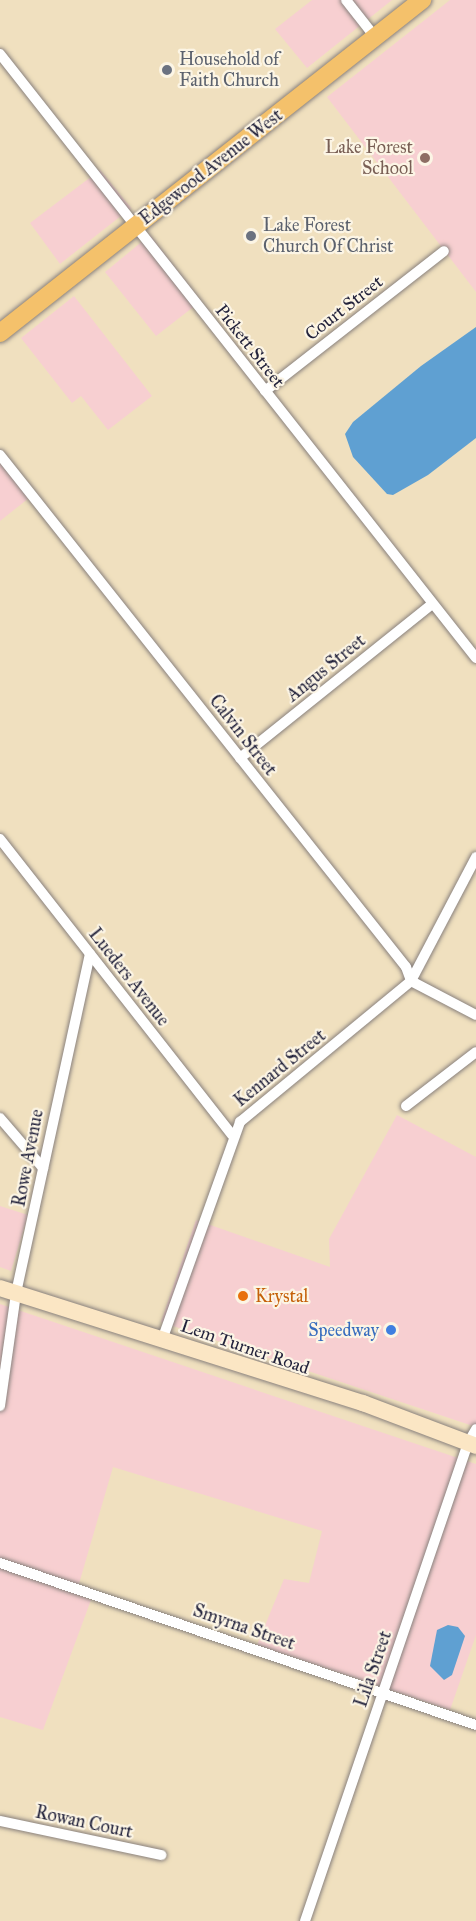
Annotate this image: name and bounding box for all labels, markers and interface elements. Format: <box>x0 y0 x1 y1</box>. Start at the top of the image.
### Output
place label: Household of Faith Church <box>179 49 279 92</box>
marker: Household of Faith Church <box>160 63 174 77</box>
street label: Edgewood Avenue West <box>135 104 287 230</box>
place label: Lake Forest School <box>325 137 413 180</box>
marker: Lake Forest School <box>418 151 432 165</box>
place label: Lake Forest Church Of Christ <box>263 215 393 258</box>
marker: Lake Forest Church Of Christ <box>244 229 258 243</box>
street label: Court Street <box>301 271 387 345</box>
street label: Pickett Street <box>211 300 289 392</box>
street label: Angus Street <box>282 630 370 706</box>
street label: Calvin Street <box>205 690 281 780</box>
street label: Lueders Avenue <box>84 924 174 1030</box>
street label: Kennard Street <box>230 1025 330 1111</box>
street label: Rowe Avenue <box>8 1107 48 1209</box>
place label: Krystal <box>255 1285 308 1307</box>
marker: Krystal <box>236 1289 250 1303</box>
street label: Lem Turner Road <box>178 1315 312 1379</box>
place label: Speedway <box>308 1319 379 1341</box>
marker: Speedway <box>384 1323 398 1337</box>
street label: Smyrna Street <box>190 1599 298 1655</box>
street label: Lila Street <box>350 1628 396 1710</box>
street label: Rowan Court <box>33 1801 135 1843</box>

